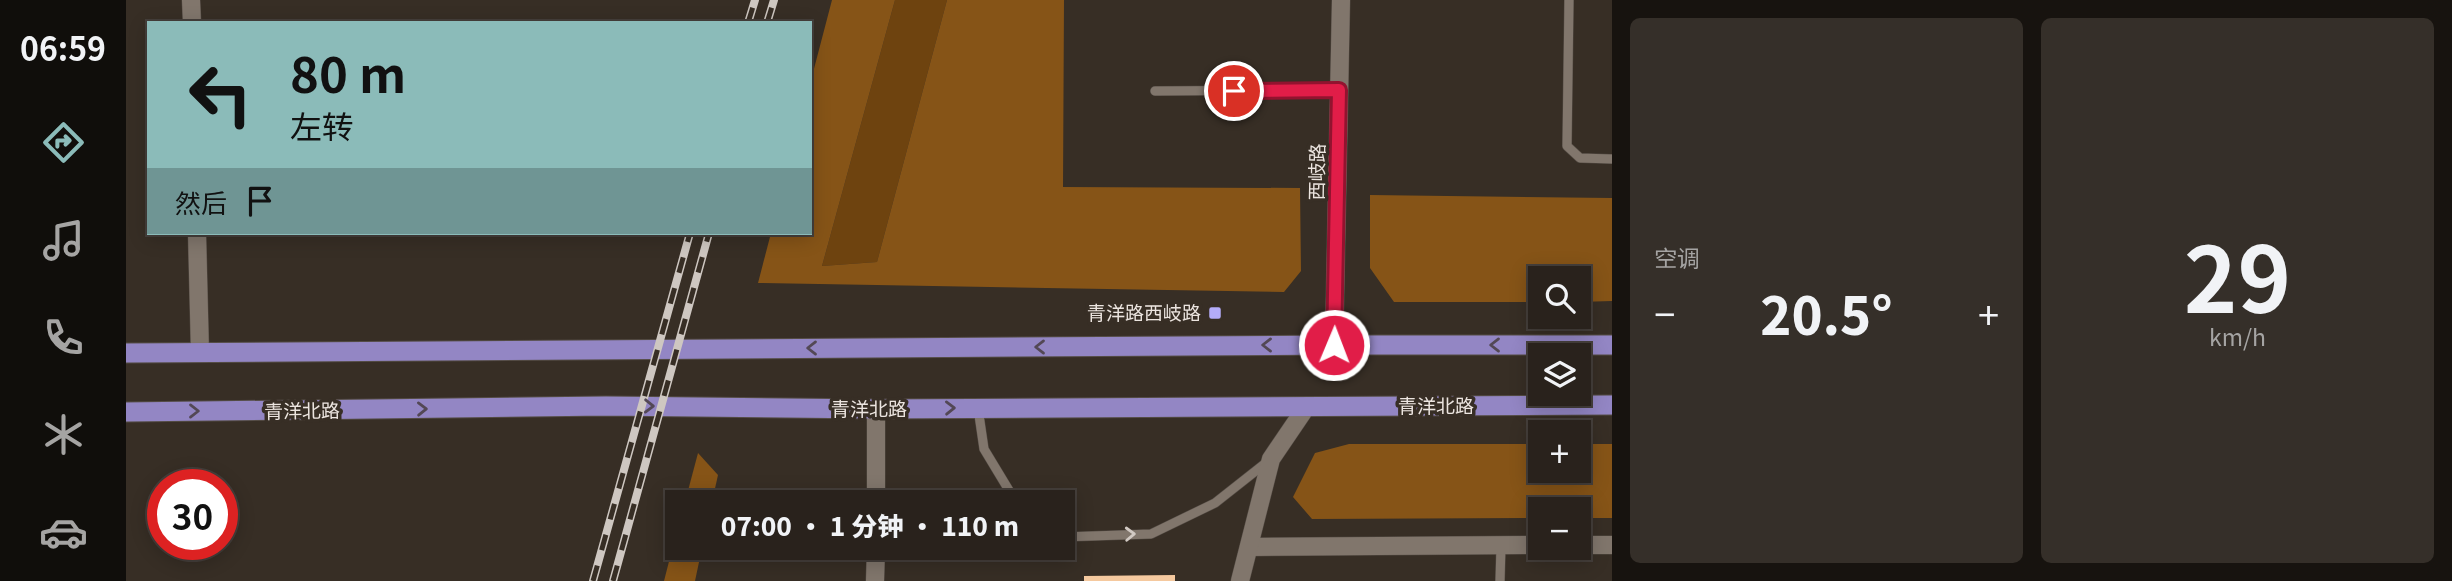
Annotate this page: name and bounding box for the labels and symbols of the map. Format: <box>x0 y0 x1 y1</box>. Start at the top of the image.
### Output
pin <box>1204 61 1264 121</box>
street label: 西岐路 <box>1302 143 1329 201</box>
place label: 青洋路西岐路 <box>1087 298 1201 325</box>
marker: 青洋路西岐路 <box>1207 305 1223 321</box>
position arrow <box>1297 308 1371 382</box>
one-way arrow <box>1262 337 1272 353</box>
one-way arrow <box>1489 337 1500 353</box>
one-way arrow <box>1034 339 1045 354</box>
one-way arrow <box>807 340 817 356</box>
street label: 青洋北路 <box>1398 391 1474 418</box>
street label: 青洋北路 <box>831 394 907 421</box>
street label: 青洋北路 <box>264 395 340 424</box>
one-way arrow <box>644 399 655 414</box>
one-way arrow <box>945 400 956 416</box>
one-way arrow <box>417 401 427 417</box>
one-way arrow <box>189 404 200 419</box>
speed limit sign: 30 <box>147 469 238 560</box>
one-way arrow <box>1125 527 1136 542</box>

